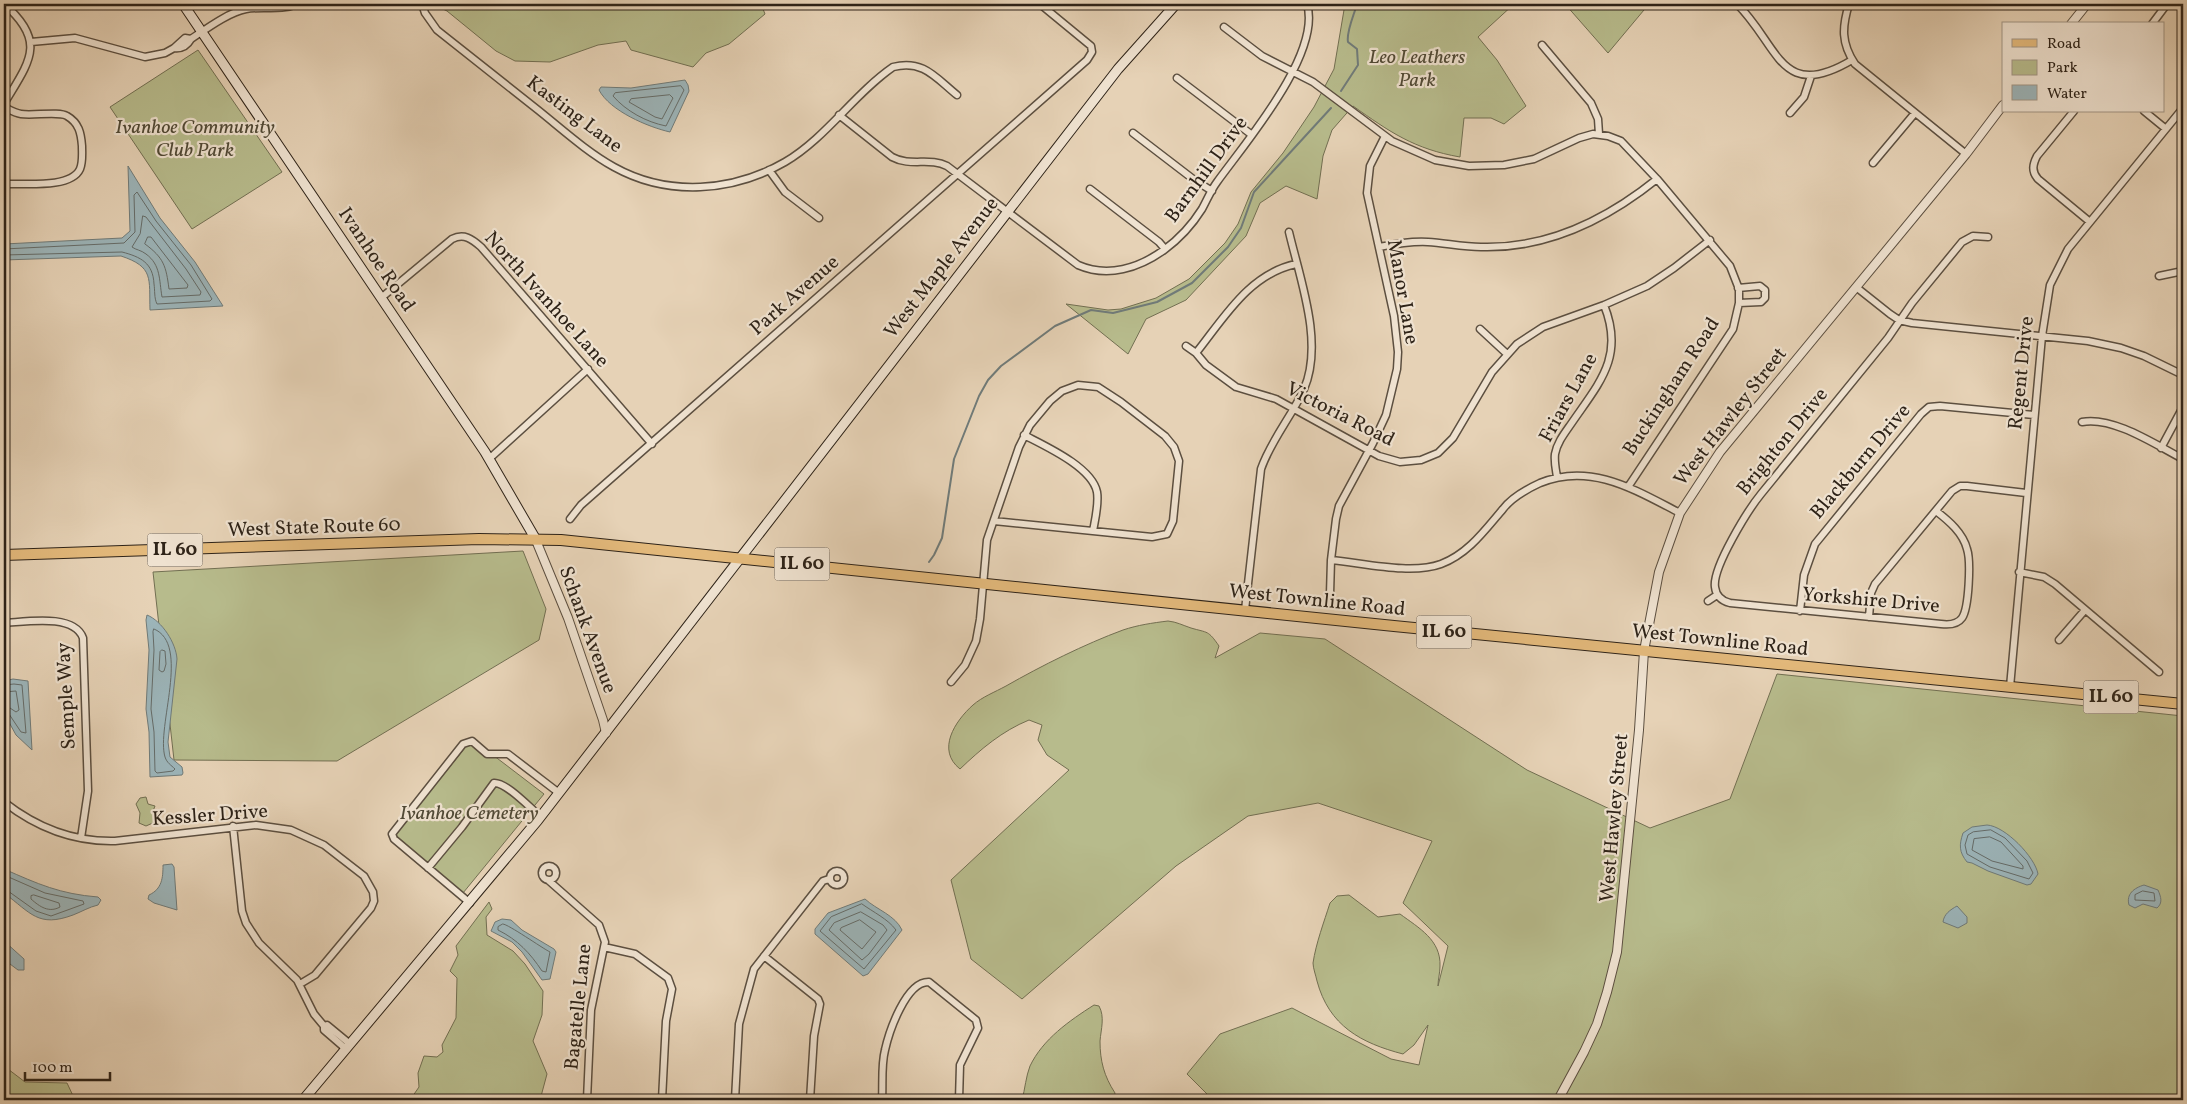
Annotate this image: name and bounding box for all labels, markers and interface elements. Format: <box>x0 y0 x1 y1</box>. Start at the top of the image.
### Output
legend <box>2002 22 2164 112</box>
text: Road <box>2047 34 2081 55</box>
park label: Leo Leathers Park <box>1369 44 1466 95</box>
text: Park <box>2047 58 2078 79</box>
street label: Kasting Lane <box>520 70 628 160</box>
text: Water <box>2047 84 2087 105</box>
street label: Barnhill Drive <box>1159 111 1255 229</box>
park label: Ivanhoe Community Club Park <box>115 114 275 165</box>
street label: West Maple Avenue <box>878 192 1006 344</box>
street label: Ivanhoe Road <box>331 202 421 318</box>
street label: North Ivanhoe Lane <box>477 226 615 374</box>
street label: Manor Lane <box>1379 237 1425 347</box>
street label: Park Avenue <box>744 249 846 343</box>
street label: Buckingham Road <box>1617 312 1727 462</box>
street label: Regent Drive <box>2002 315 2042 431</box>
street label: West Hawley Street <box>1668 342 1794 492</box>
street label: Friars Lane <box>1533 348 1605 448</box>
street label: Victoria Road <box>1281 376 1399 454</box>
street label: Brighton Drive <box>1731 382 1835 502</box>
street label: Blackburn Drive <box>1804 398 1918 526</box>
street label: West State Route 60 <box>227 511 401 545</box>
road number: IL 60 <box>148 534 202 566</box>
road number: IL 60 <box>774 548 830 580</box>
street label: Schank Avenue <box>551 562 623 698</box>
street label: West Townline Road <box>1227 578 1407 624</box>
street label: Yorkshire Drive <box>1801 581 1941 621</box>
road number: IL 60 <box>1416 616 1472 649</box>
street label: West Townline Road <box>1630 618 1810 664</box>
street label: Semple Way <box>50 642 84 750</box>
road number: IL 60 <box>2084 680 2138 714</box>
street label: West Hawley Street <box>1594 732 1636 904</box>
street label: Kessler Drive <box>151 798 269 834</box>
park label: Ivanhoe Cemetery <box>399 800 539 828</box>
street label: Bagatelle Lane <box>558 943 600 1071</box>
scale bar <box>25 1049 110 1081</box>
text: 100 m <box>32 1058 72 1079</box>

